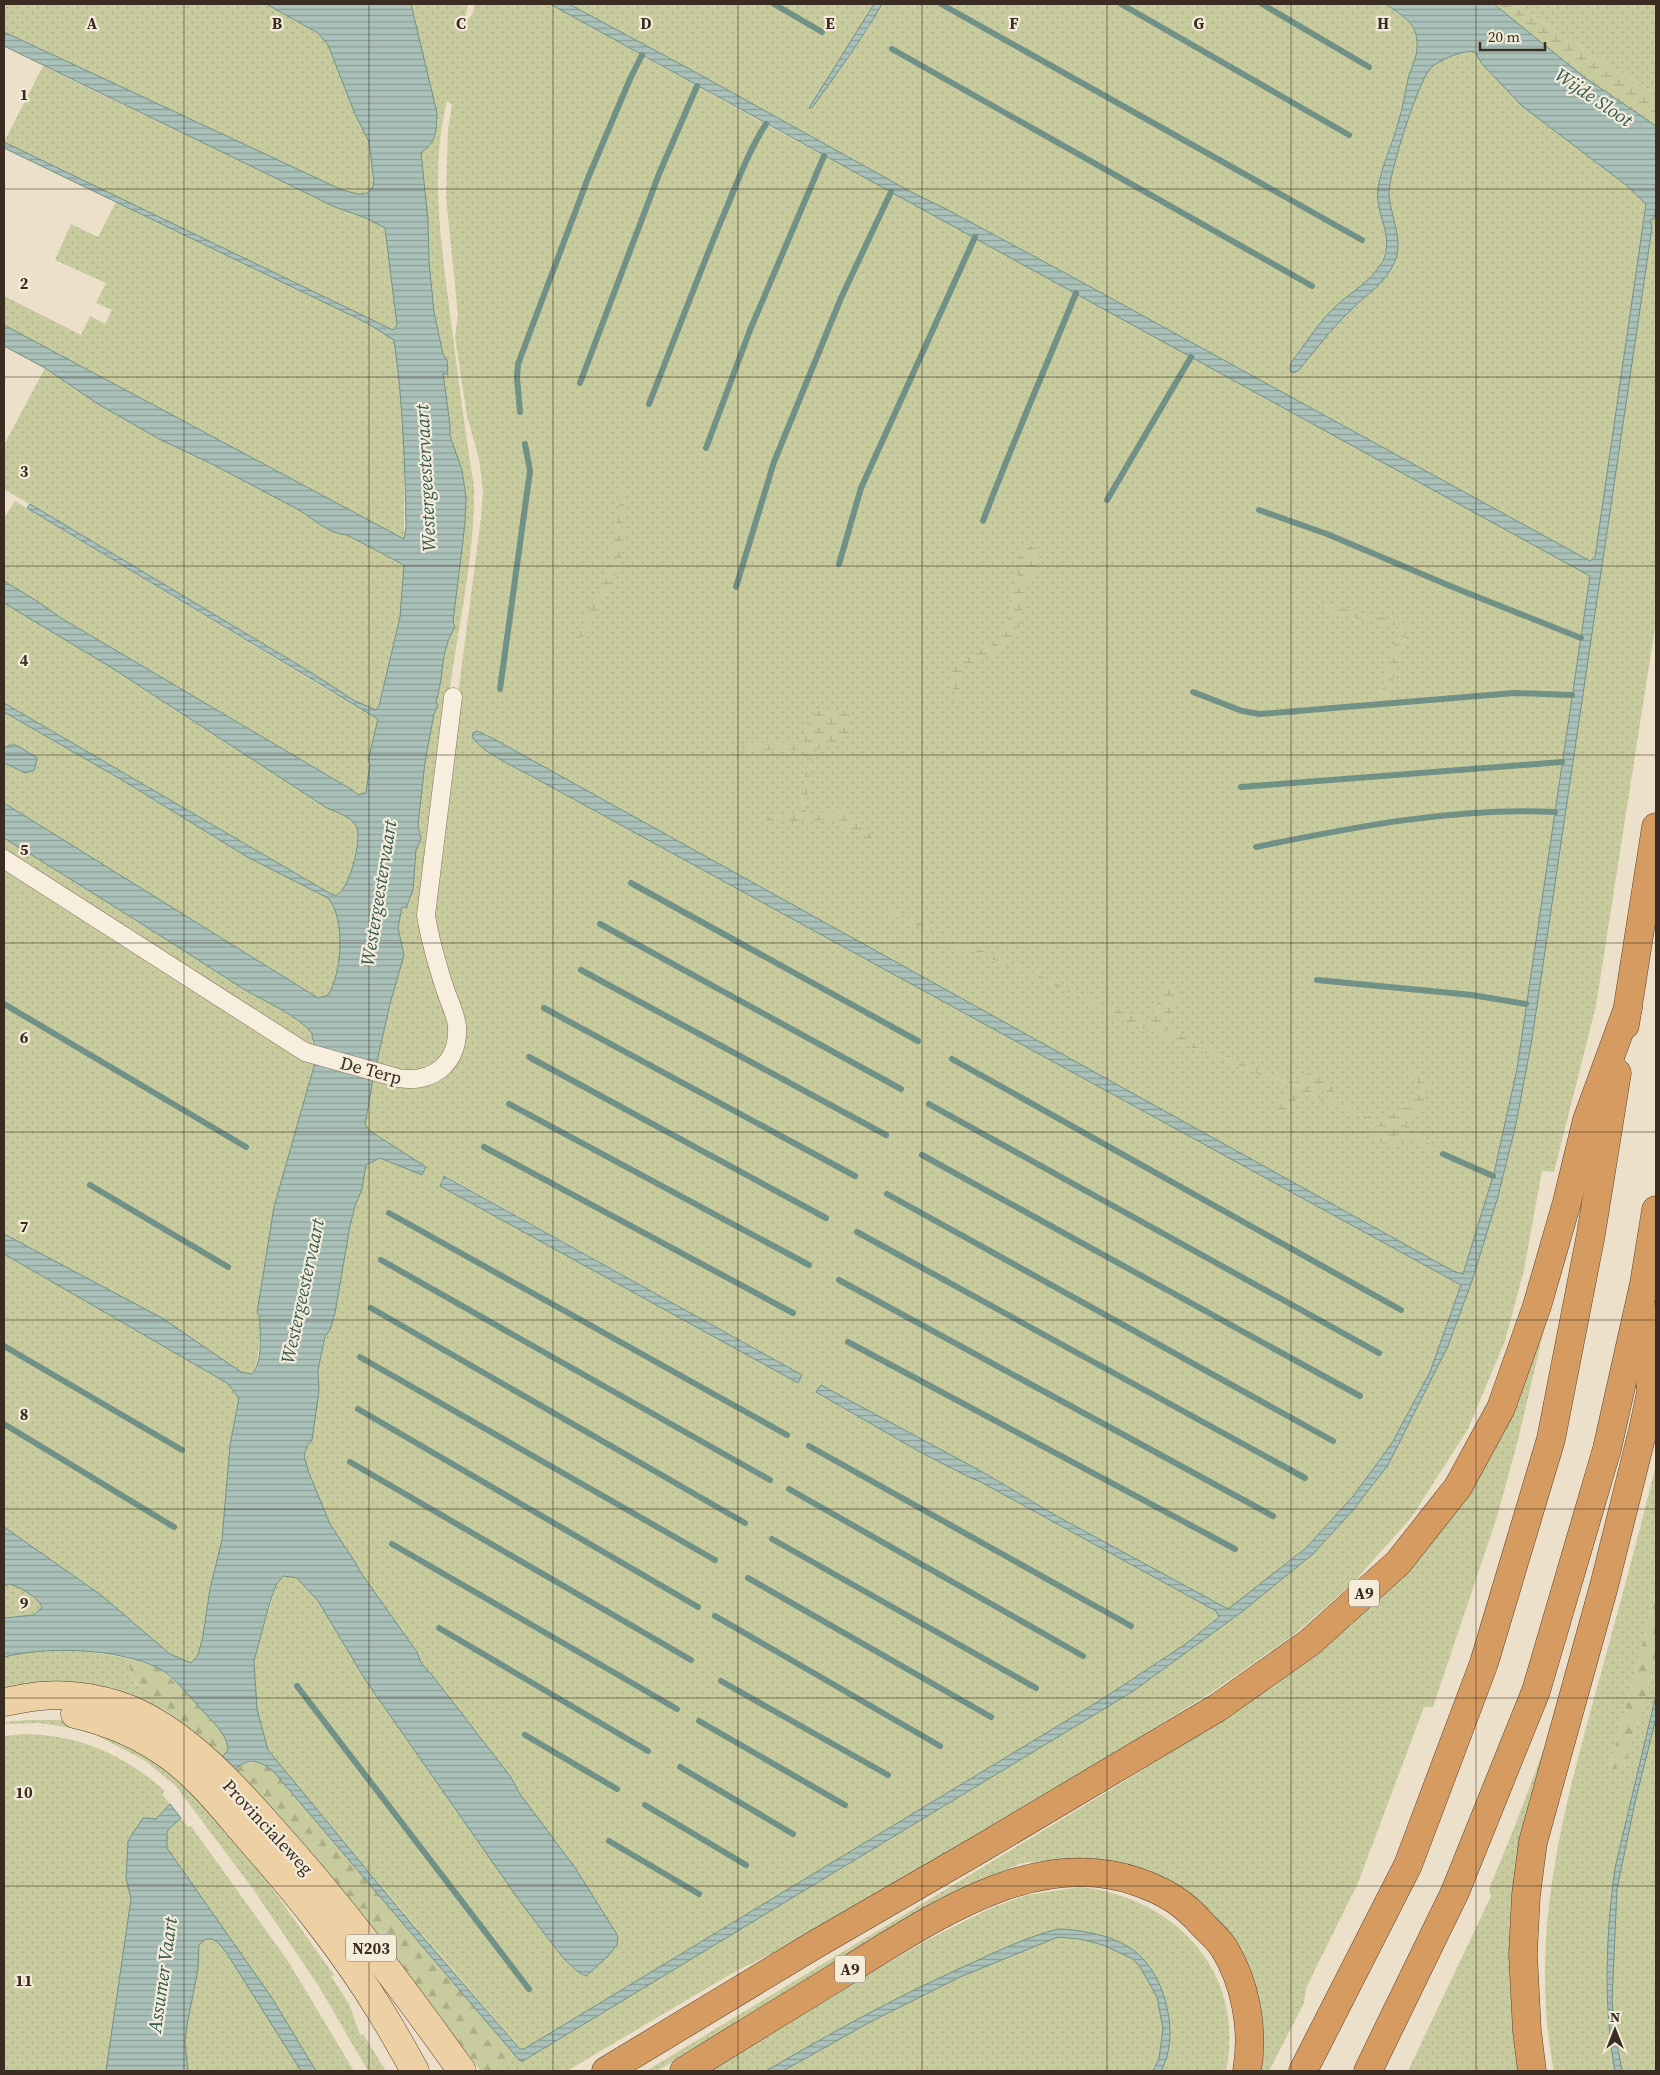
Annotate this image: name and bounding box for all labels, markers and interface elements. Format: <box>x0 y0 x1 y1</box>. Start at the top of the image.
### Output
text: A <box>87 12 98 34</box>
text: B <box>272 12 283 34</box>
text: C <box>456 12 466 34</box>
text: D <box>640 12 652 34</box>
text: E <box>825 12 835 34</box>
text: F <box>1009 12 1019 34</box>
text: G <box>1194 12 1205 34</box>
text: H <box>1377 12 1389 34</box>
scale bar <box>1480 20 1545 52</box>
text: 20 m <box>1488 26 1520 47</box>
water label: Wijde Sloot <box>1550 62 1639 133</box>
text: 1 <box>20 83 28 105</box>
text: 2 <box>20 272 29 294</box>
water label: Westergeestervaart <box>408 403 442 552</box>
text: 3 <box>20 460 29 482</box>
text: 4 <box>20 649 29 671</box>
water label: Westergeestervaart <box>354 818 402 968</box>
text: 5 <box>20 838 29 860</box>
text: 6 <box>20 1026 29 1048</box>
street label: De Terp <box>337 1050 405 1090</box>
text: 7 <box>20 1215 29 1237</box>
water label: Westergeestervaart <box>274 1216 330 1366</box>
text: 8 <box>20 1403 28 1425</box>
road number: A9 <box>1349 1580 1379 1606</box>
text: 9 <box>20 1592 29 1614</box>
street label: Provincialeweg <box>217 1774 319 1880</box>
text: 10 <box>15 1781 33 1803</box>
water label: Assumer Vaart <box>141 1915 183 2035</box>
road number: N203 <box>346 1935 396 1962</box>
road number: A9 <box>835 1956 865 1982</box>
text: 11 <box>15 1969 33 1991</box>
north arrow <box>1590 2005 1640 2055</box>
text: N <box>1610 2007 1620 2027</box>

